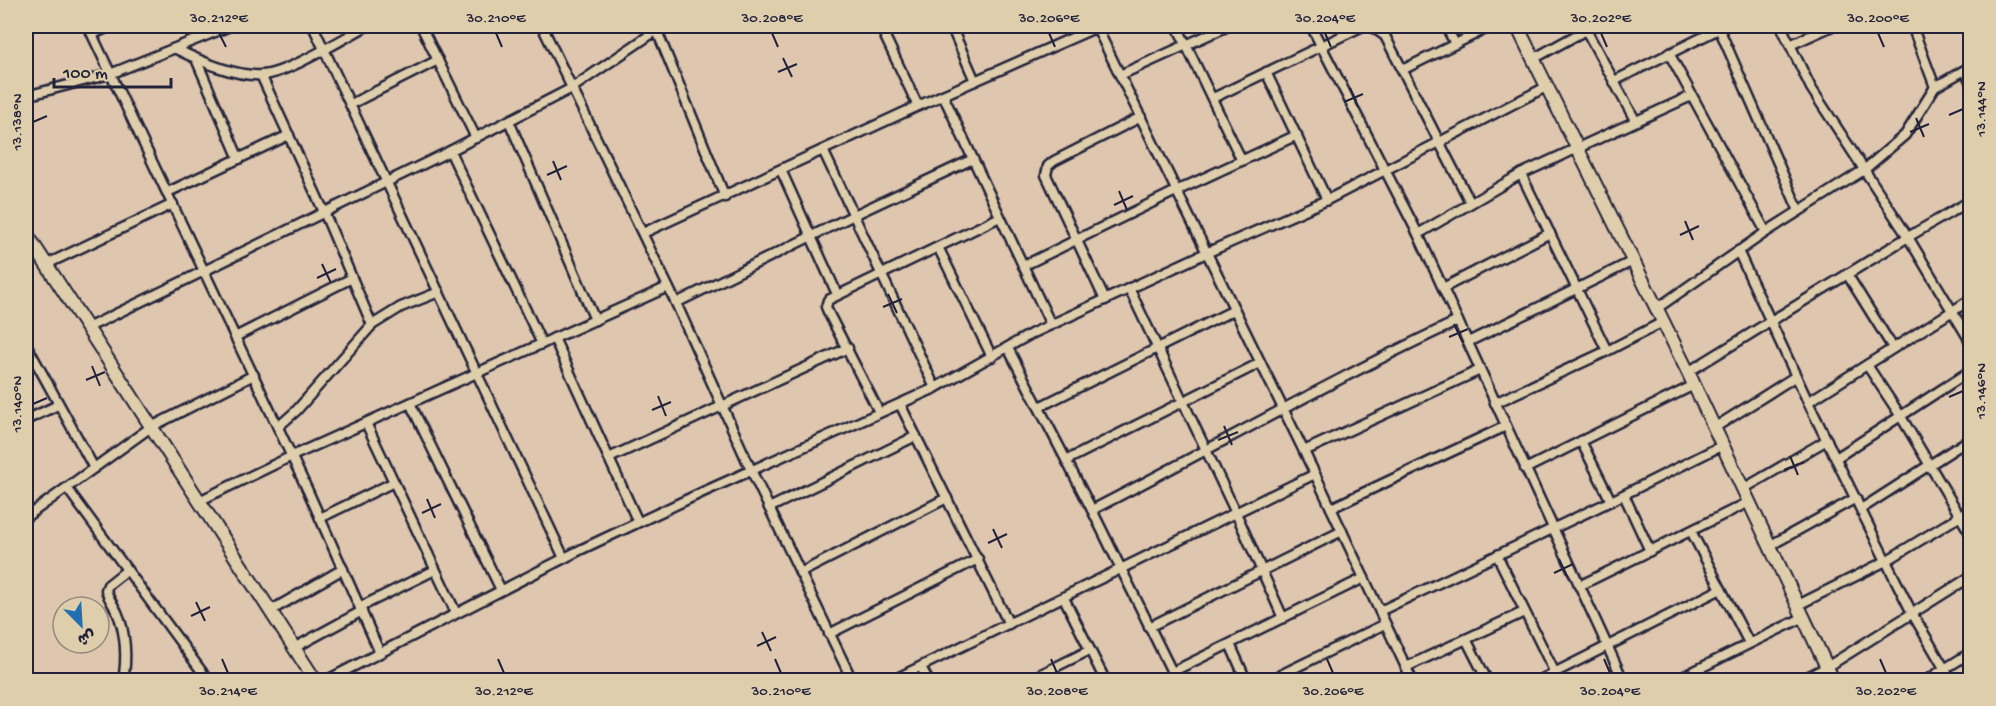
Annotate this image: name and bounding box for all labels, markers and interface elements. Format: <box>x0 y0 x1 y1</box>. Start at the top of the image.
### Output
text: 30.212°E <box>189 10 249 28</box>
text: 30.210°E <box>465 10 526 28</box>
text: 30.208°E <box>740 10 803 28</box>
text: 30.206°E <box>1018 10 1080 28</box>
text: 30.204°E <box>1294 10 1356 28</box>
text: 30.202°E <box>1570 10 1632 28</box>
text: 30.200°E <box>1846 10 1909 28</box>
scale bar <box>54 51 171 89</box>
text: 100 m <box>62 64 108 85</box>
text: 13.144°N <box>1973 81 1991 138</box>
text: 13.138°N <box>9 93 27 152</box>
text: 13.146°N <box>1973 363 1991 420</box>
text: 13.140°N <box>9 375 27 433</box>
north arrow <box>51 595 111 655</box>
text: ش <box>74 623 98 648</box>
text: 30.214°E <box>198 683 257 701</box>
text: 30.212°E <box>474 683 534 701</box>
text: 30.210°E <box>750 683 811 701</box>
text: 30.208°E <box>1025 683 1088 701</box>
text: 30.206°E <box>1302 683 1364 701</box>
text: 30.204°E <box>1579 683 1641 701</box>
text: 30.202°E <box>1855 683 1917 701</box>

